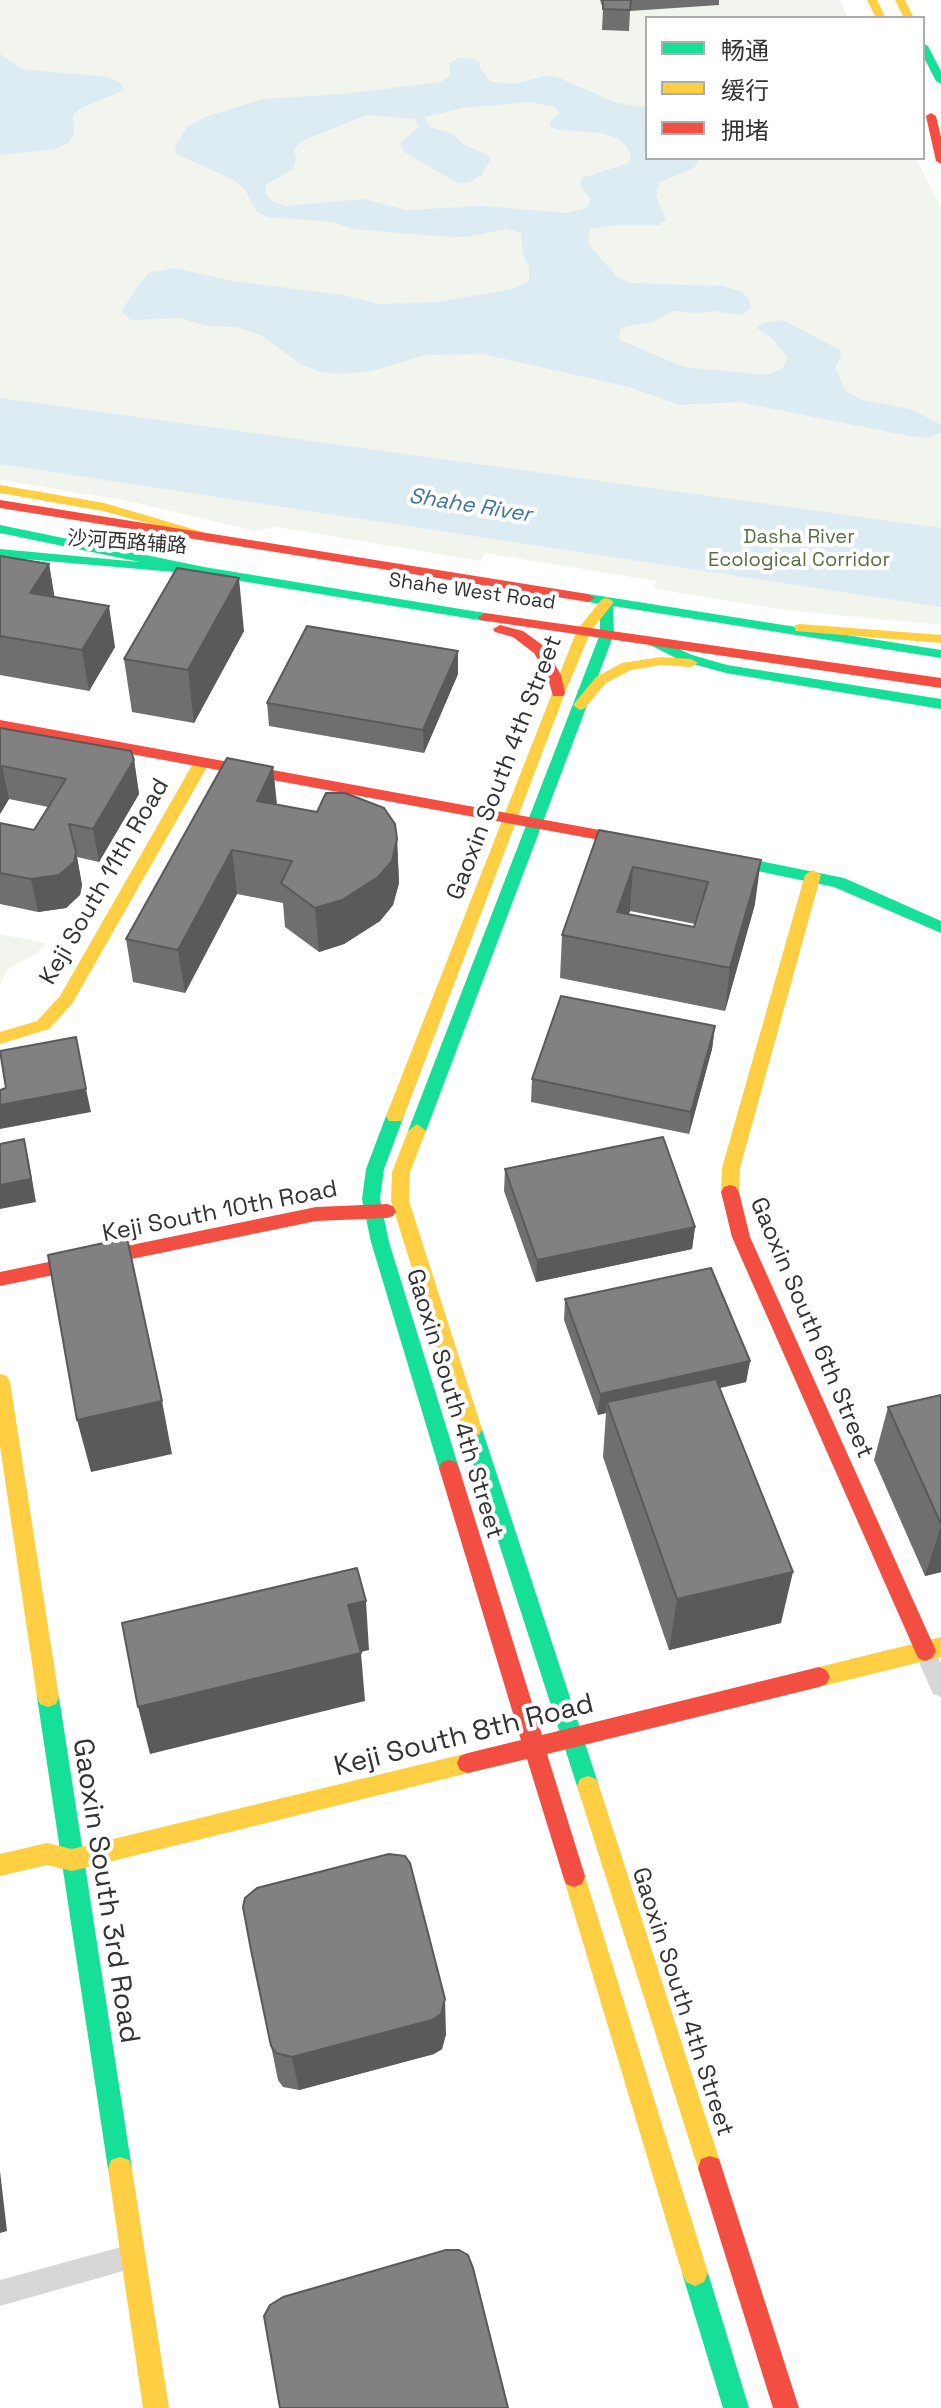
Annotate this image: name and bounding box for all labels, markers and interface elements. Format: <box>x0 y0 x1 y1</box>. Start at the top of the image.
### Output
legend <box>645 16 925 160</box>
text: 畅通 <box>721 35 769 66</box>
text: 缓行 <box>721 75 769 106</box>
text: 拥堵 <box>721 115 769 146</box>
water label: Shahe River <box>407 483 533 529</box>
park label: Dasha River Ecological Corridor <box>708 526 890 573</box>
street label: 沙河西路辅路 <box>66 527 188 559</box>
street label: Shahe West Road <box>387 568 557 616</box>
street label: Gaoxin South 4th Street <box>441 632 569 904</box>
street label: Keji South 11th Road <box>34 774 176 990</box>
street label: Keji South 10th Road <box>100 1175 340 1249</box>
street label: Gaoxin South 6th Street <box>743 1193 879 1463</box>
street label: Gaoxin South 4th Street <box>399 1266 509 1542</box>
street label: Keji South 8th Road <box>331 1687 597 1785</box>
street label: Gaoxin South 3rd Road <box>64 1736 146 2046</box>
street label: Gaoxin South 4th Street <box>625 1864 739 2140</box>

